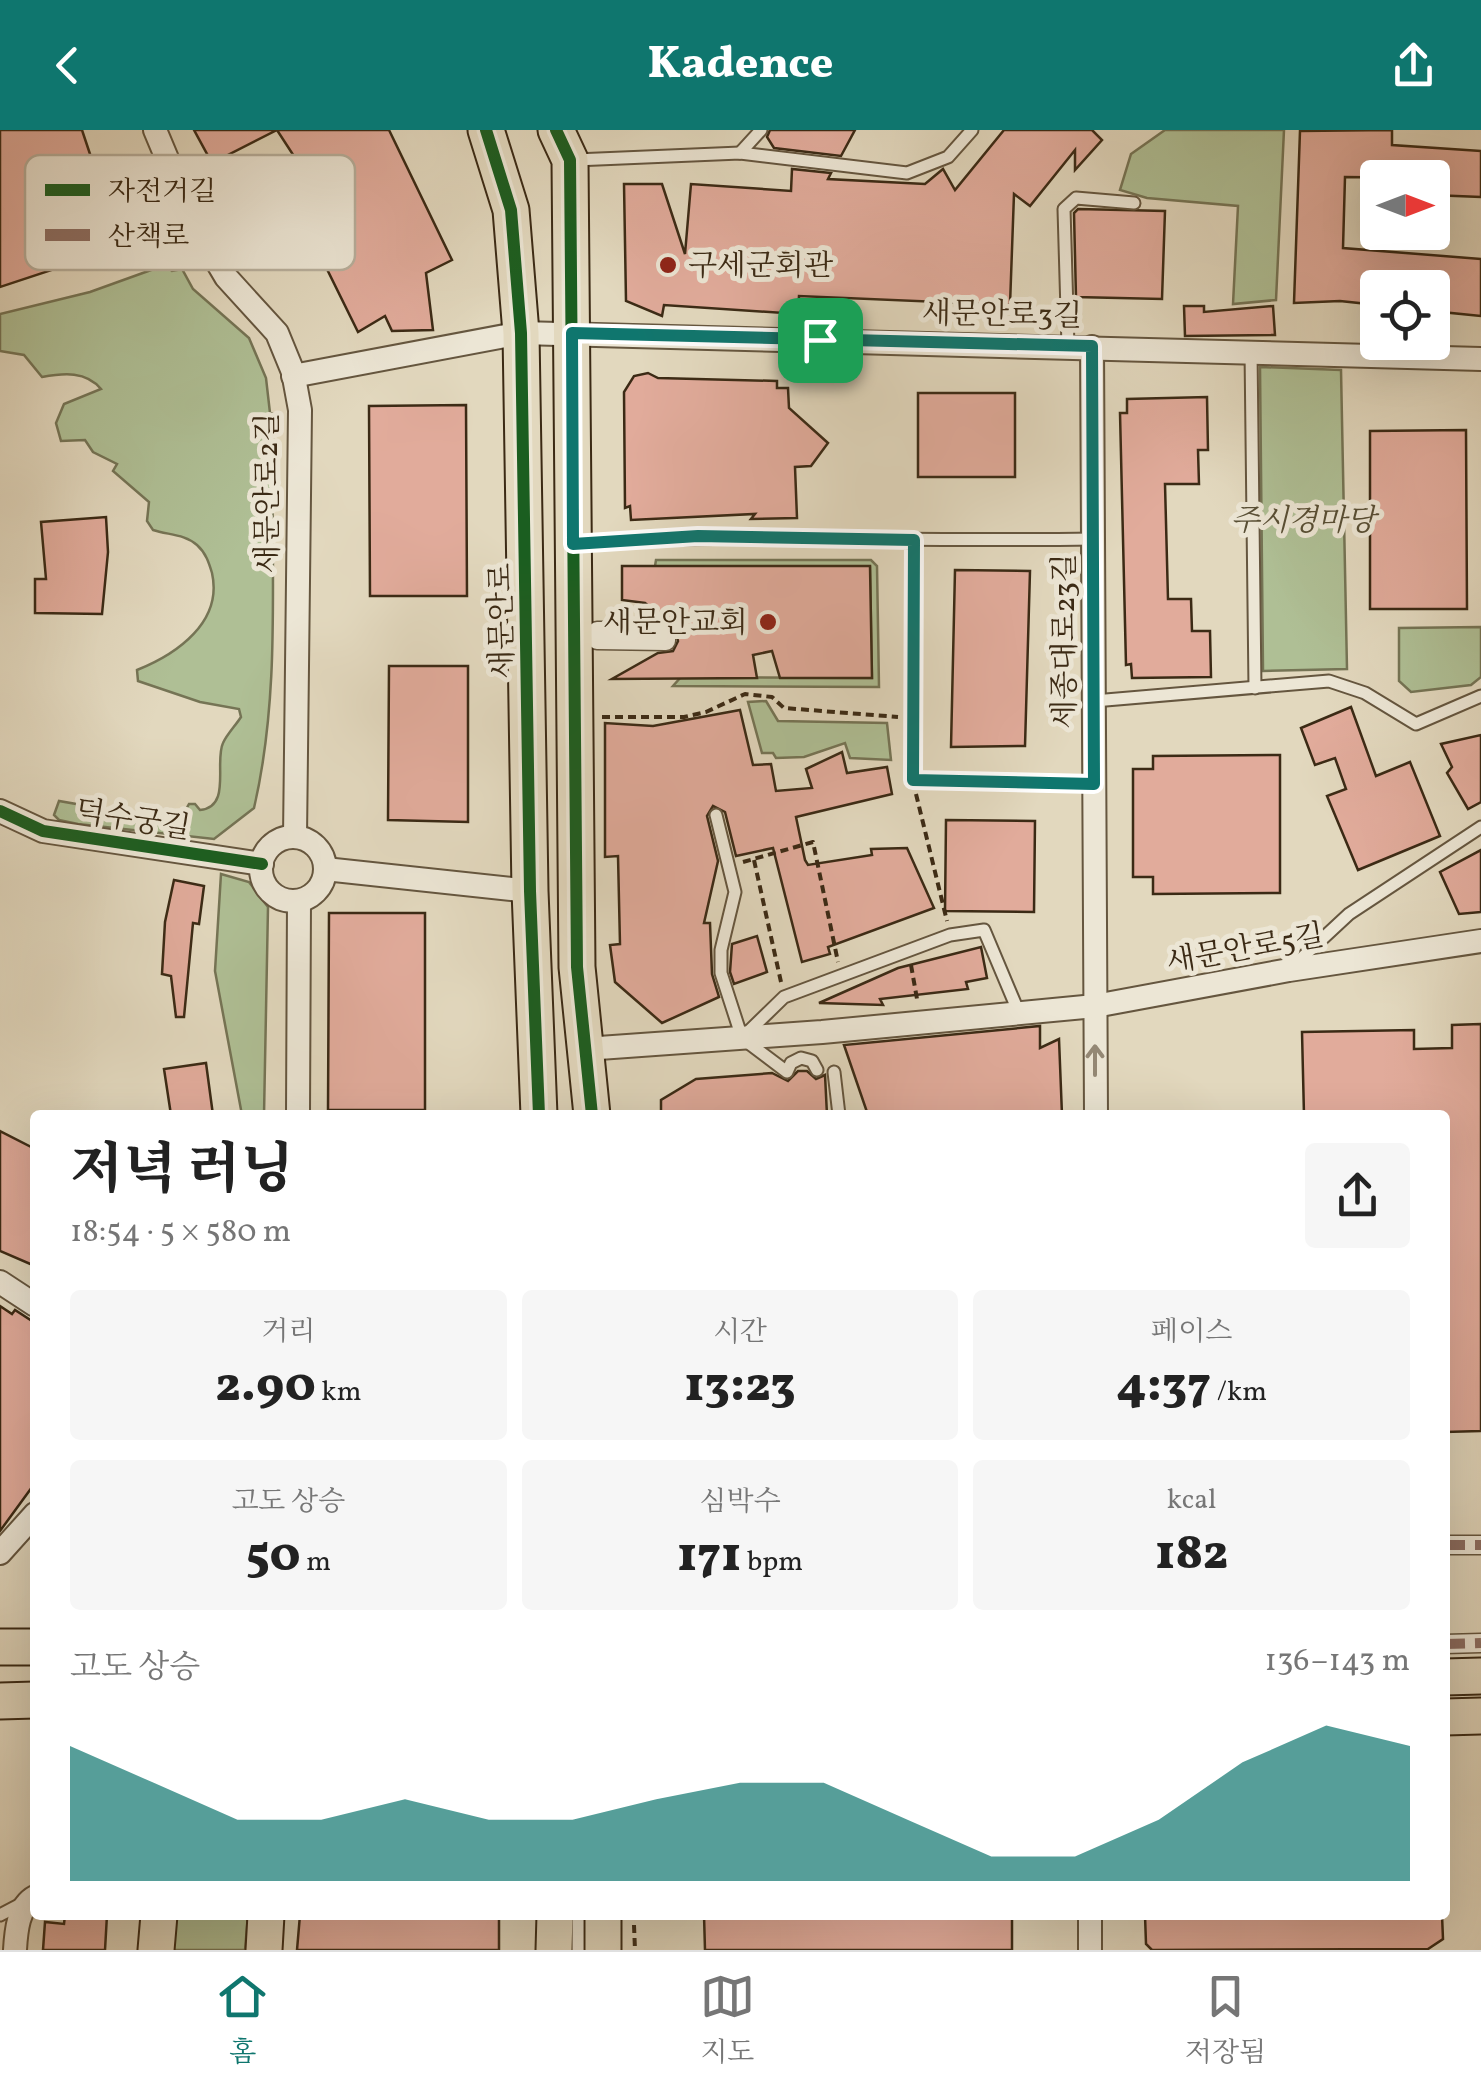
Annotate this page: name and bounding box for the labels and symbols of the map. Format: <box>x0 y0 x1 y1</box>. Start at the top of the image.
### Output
legend <box>25 155 355 270</box>
north arrow <box>1360 160 1450 250</box>
text: 자전거길 <box>108 173 216 212</box>
text: 산책로 <box>108 218 189 257</box>
place label: 구세군회관 <box>688 246 834 288</box>
marker: 구세군회관 <box>657 254 679 276</box>
street label: 새문안로3길 <box>921 294 1082 338</box>
pin <box>778 298 863 383</box>
street label: 새문안로2길 <box>248 412 290 574</box>
park label: 주시경마당 <box>1231 501 1379 543</box>
street label: 세종대로23길 <box>1045 553 1087 729</box>
street label: 새문안로 <box>481 563 525 679</box>
place label: 새문안교회 <box>603 603 748 645</box>
marker: 새문안교회 <box>757 611 779 633</box>
street label: 덕수궁길 <box>72 791 193 851</box>
street label: 새문안로5길 <box>1163 915 1327 984</box>
one-way arrow <box>1086 1045 1105 1077</box>

